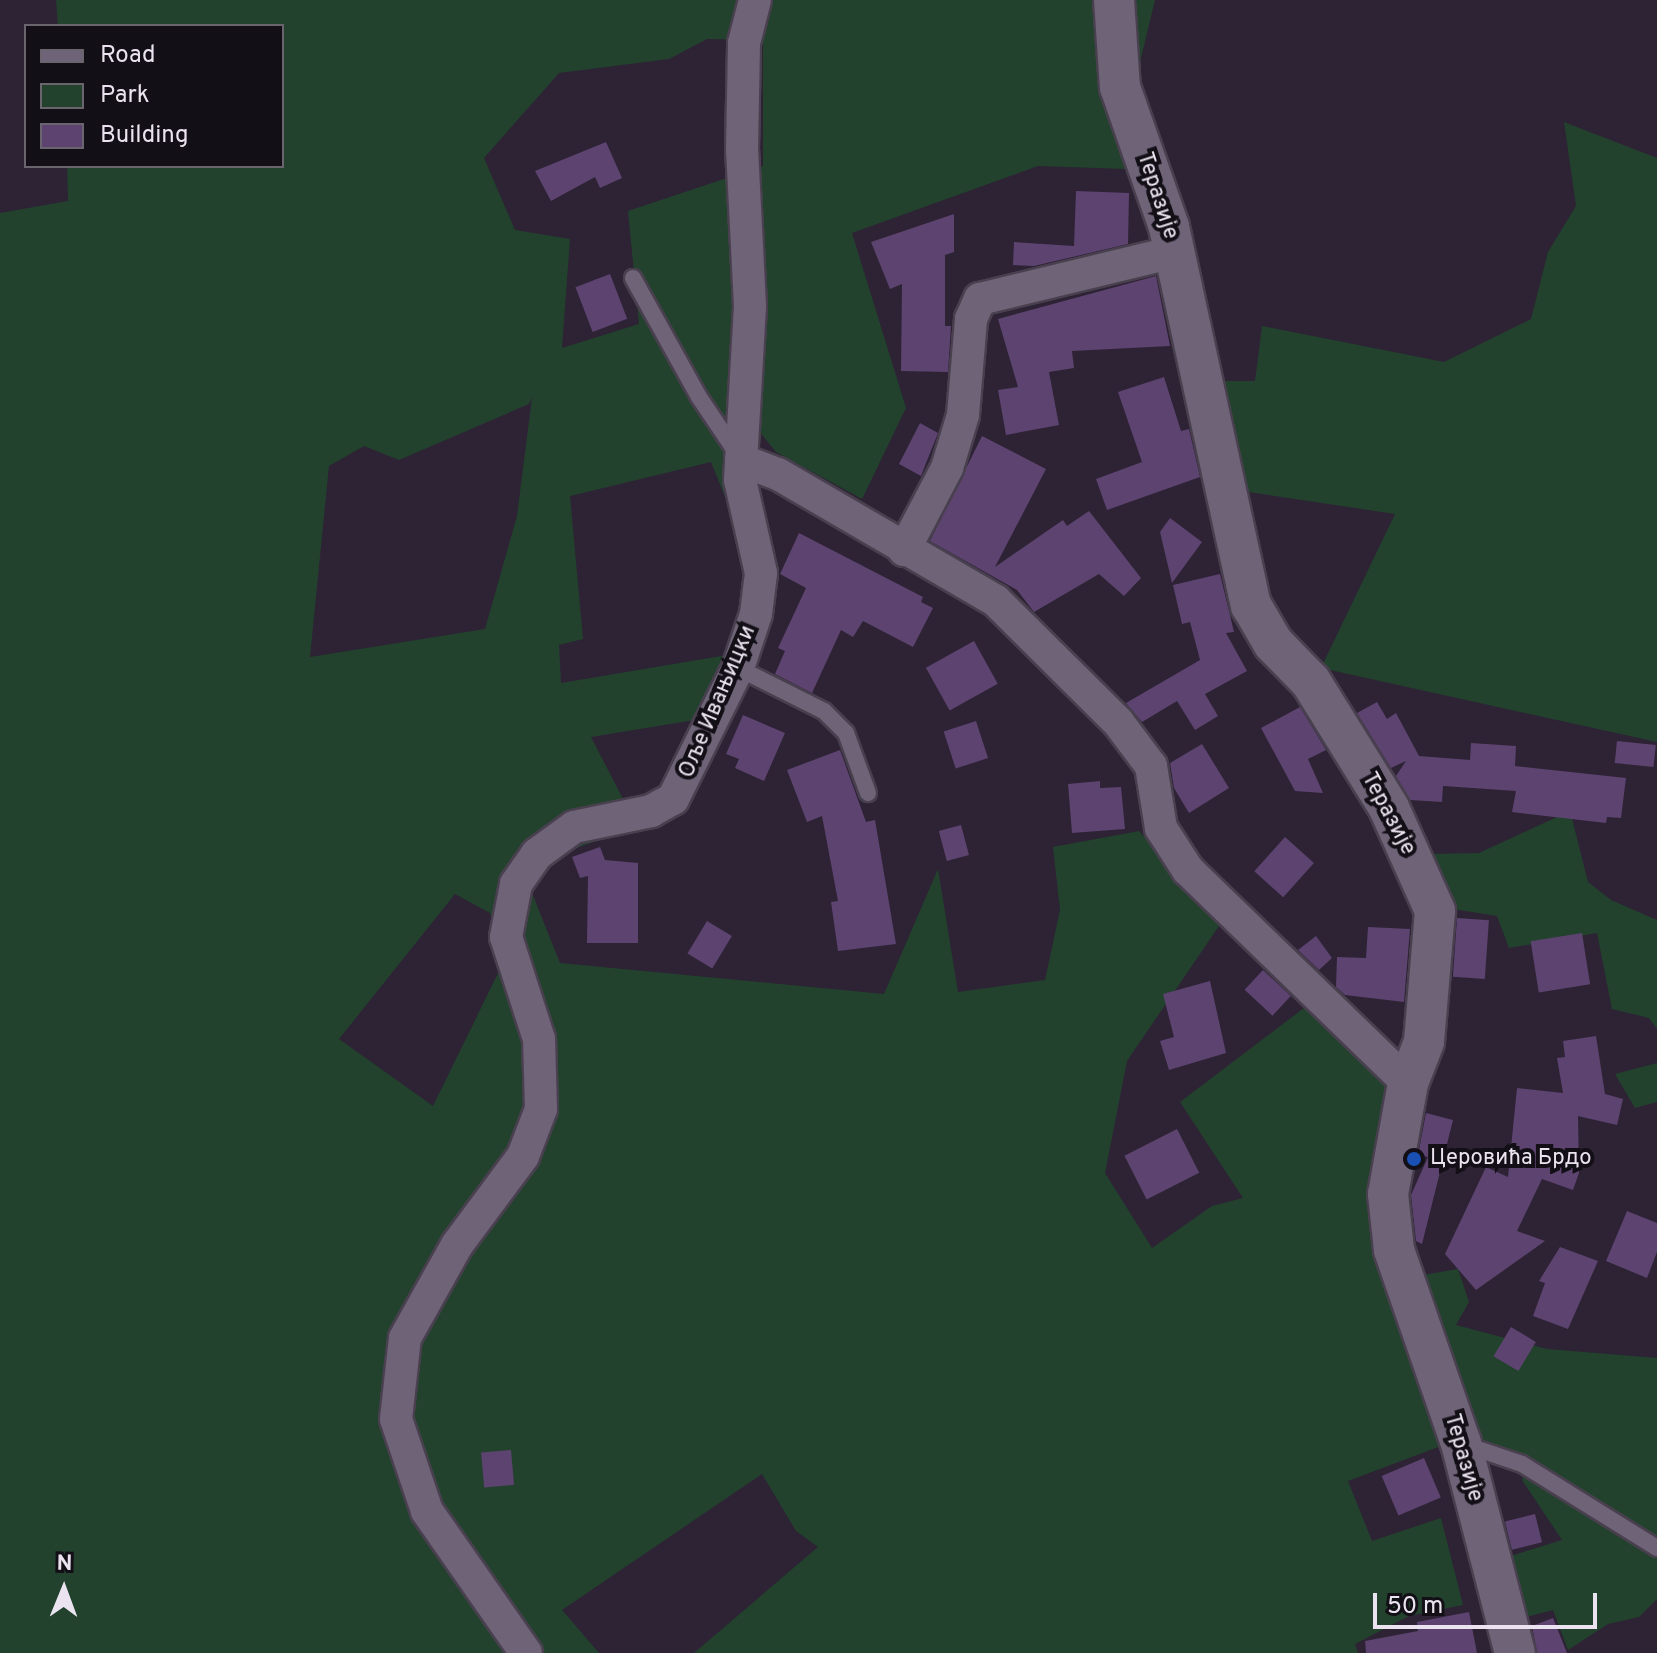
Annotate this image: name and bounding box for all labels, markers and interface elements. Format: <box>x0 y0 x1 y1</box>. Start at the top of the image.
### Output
legend <box>24 24 284 168</box>
text: Road <box>100 41 156 71</box>
text: Park <box>100 81 150 111</box>
text: Building <box>100 121 189 151</box>
street label: Теразије <box>1131 149 1183 243</box>
street label: Оље Ивањицки <box>674 622 762 782</box>
street label: Теразије <box>1355 768 1421 860</box>
place label: Церовића Брдо <box>1430 1146 1592 1172</box>
marker: Церовића Брдо <box>1405 1150 1423 1168</box>
street label: Теразије <box>1438 1411 1488 1505</box>
north arrow <box>24 1549 104 1629</box>
text: N <box>56 1551 73 1578</box>
scale bar <box>1377 1577 1601 1627</box>
text: 50 m <box>1387 1592 1443 1622</box>

